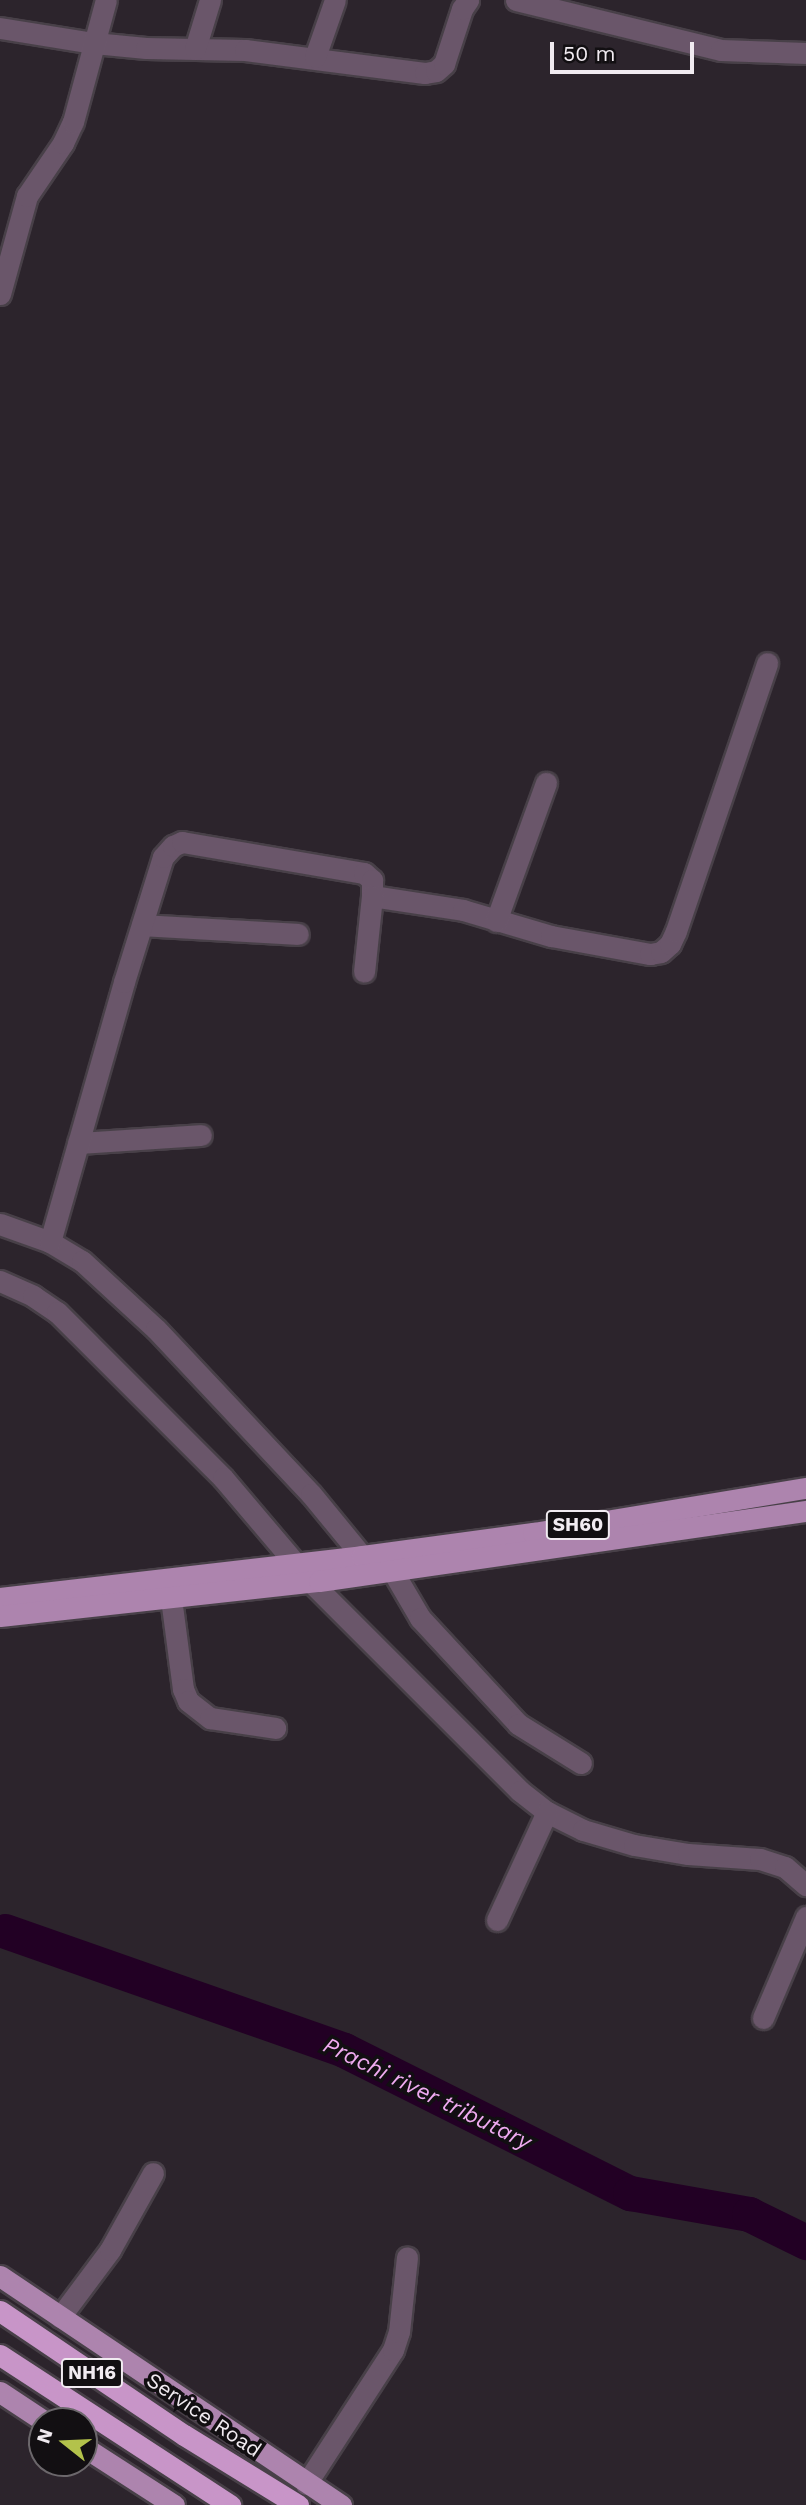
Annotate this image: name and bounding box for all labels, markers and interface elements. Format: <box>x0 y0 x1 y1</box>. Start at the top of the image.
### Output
scale bar <box>554 28 698 72</box>
text: 50 m <box>563 41 615 66</box>
road number: SH60 <box>545 1510 611 1540</box>
water label: Prachi river tributary <box>318 2031 536 2157</box>
road number: NH16 <box>60 2358 124 2388</box>
street label: Service Road <box>142 2367 266 2463</box>
north arrow <box>28 2407 98 2477</box>
text: N <box>31 2426 58 2446</box>

